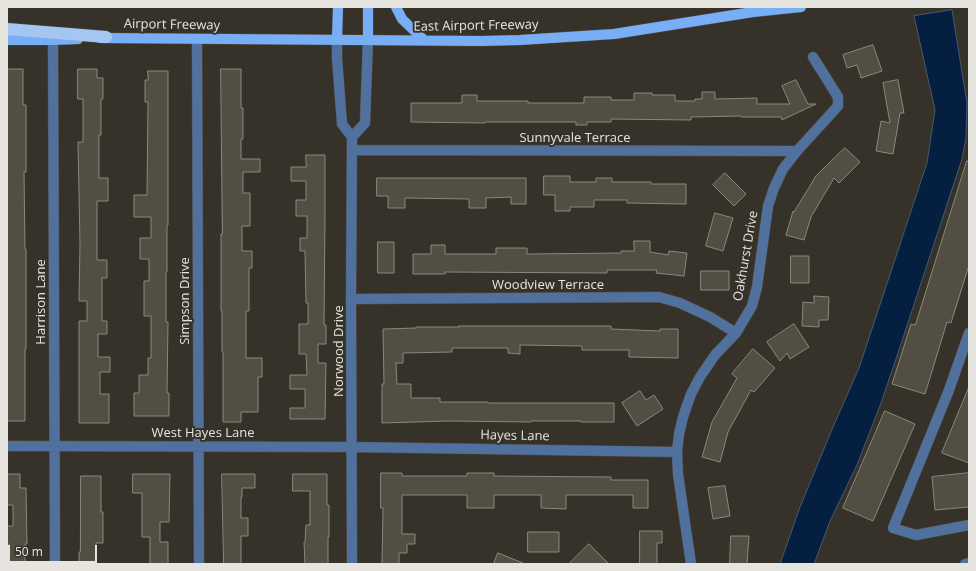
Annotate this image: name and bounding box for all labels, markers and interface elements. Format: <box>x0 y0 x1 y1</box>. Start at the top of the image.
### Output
street label: Airport Freeway <box>124 16 220 34</box>
street label: East Airport Freeway <box>413 17 539 35</box>
street label: Sunnyvale Terrace <box>519 130 631 146</box>
street label: Oakhurst Drive <box>730 210 762 302</box>
street label: Simpson Drive <box>177 257 193 345</box>
street label: Harrison Lane <box>33 259 49 345</box>
street label: Woodview Terrace <box>492 277 604 293</box>
street label: Norwood Drive <box>331 305 347 397</box>
street label: West Hayes Lane <box>152 425 254 441</box>
street label: Hayes Lane <box>480 428 550 444</box>
scale bar <box>10 537 99 563</box>
text: 50 m <box>15 543 43 560</box>

